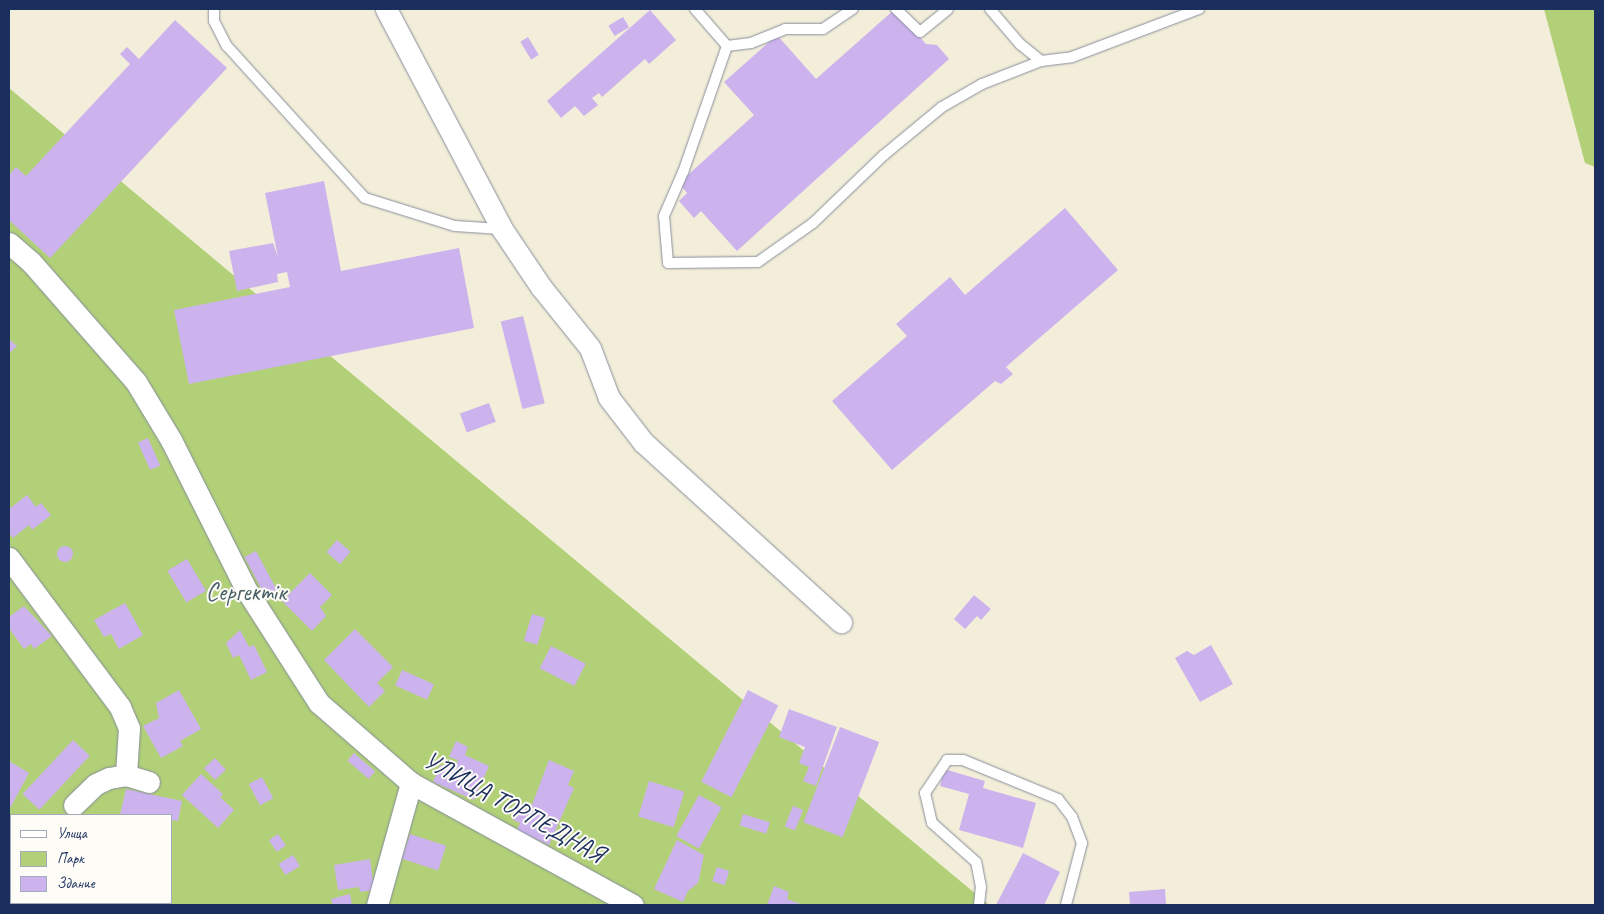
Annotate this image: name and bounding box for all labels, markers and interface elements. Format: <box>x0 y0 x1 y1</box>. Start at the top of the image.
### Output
park label: Сергектік <box>206 577 286 607</box>
street label: УЛИЦА ТОРПЕДНАЯ <box>419 745 609 869</box>
legend <box>10 814 172 904</box>
text: Улица <box>57 824 87 843</box>
text: Парк <box>57 849 84 868</box>
text: Здание <box>57 874 95 893</box>

